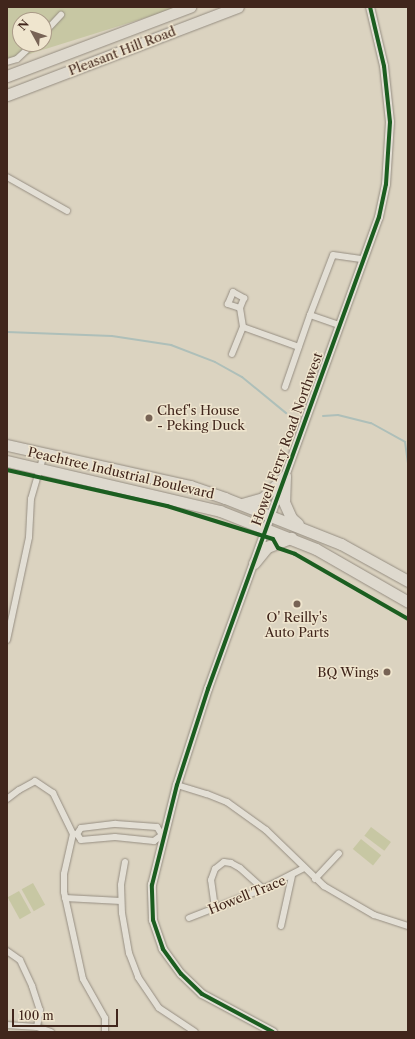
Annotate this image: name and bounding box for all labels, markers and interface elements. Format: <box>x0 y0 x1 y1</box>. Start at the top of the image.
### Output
north arrow <box>12 12 52 52</box>
text: N <box>15 17 32 33</box>
street label: Pleasant Hill Road <box>66 23 178 79</box>
street label: Howell Ferry Road Northwest <box>248 350 326 528</box>
place label: Chef's House - Peking Duck <box>157 403 245 434</box>
marker: Chef's House - Peking Duck <box>144 413 154 423</box>
street label: Peachtree Industrial Boulevard <box>26 444 216 502</box>
marker: O' Reilly's Auto Parts <box>292 599 302 609</box>
place label: O' Reilly's Auto Parts <box>265 610 329 641</box>
place label: BQ Wings <box>317 664 379 680</box>
marker: BQ Wings <box>382 667 392 677</box>
street label: Howell Trace <box>206 872 288 918</box>
scale bar <box>14 1001 120 1027</box>
text: 100 m <box>19 1008 54 1023</box>

